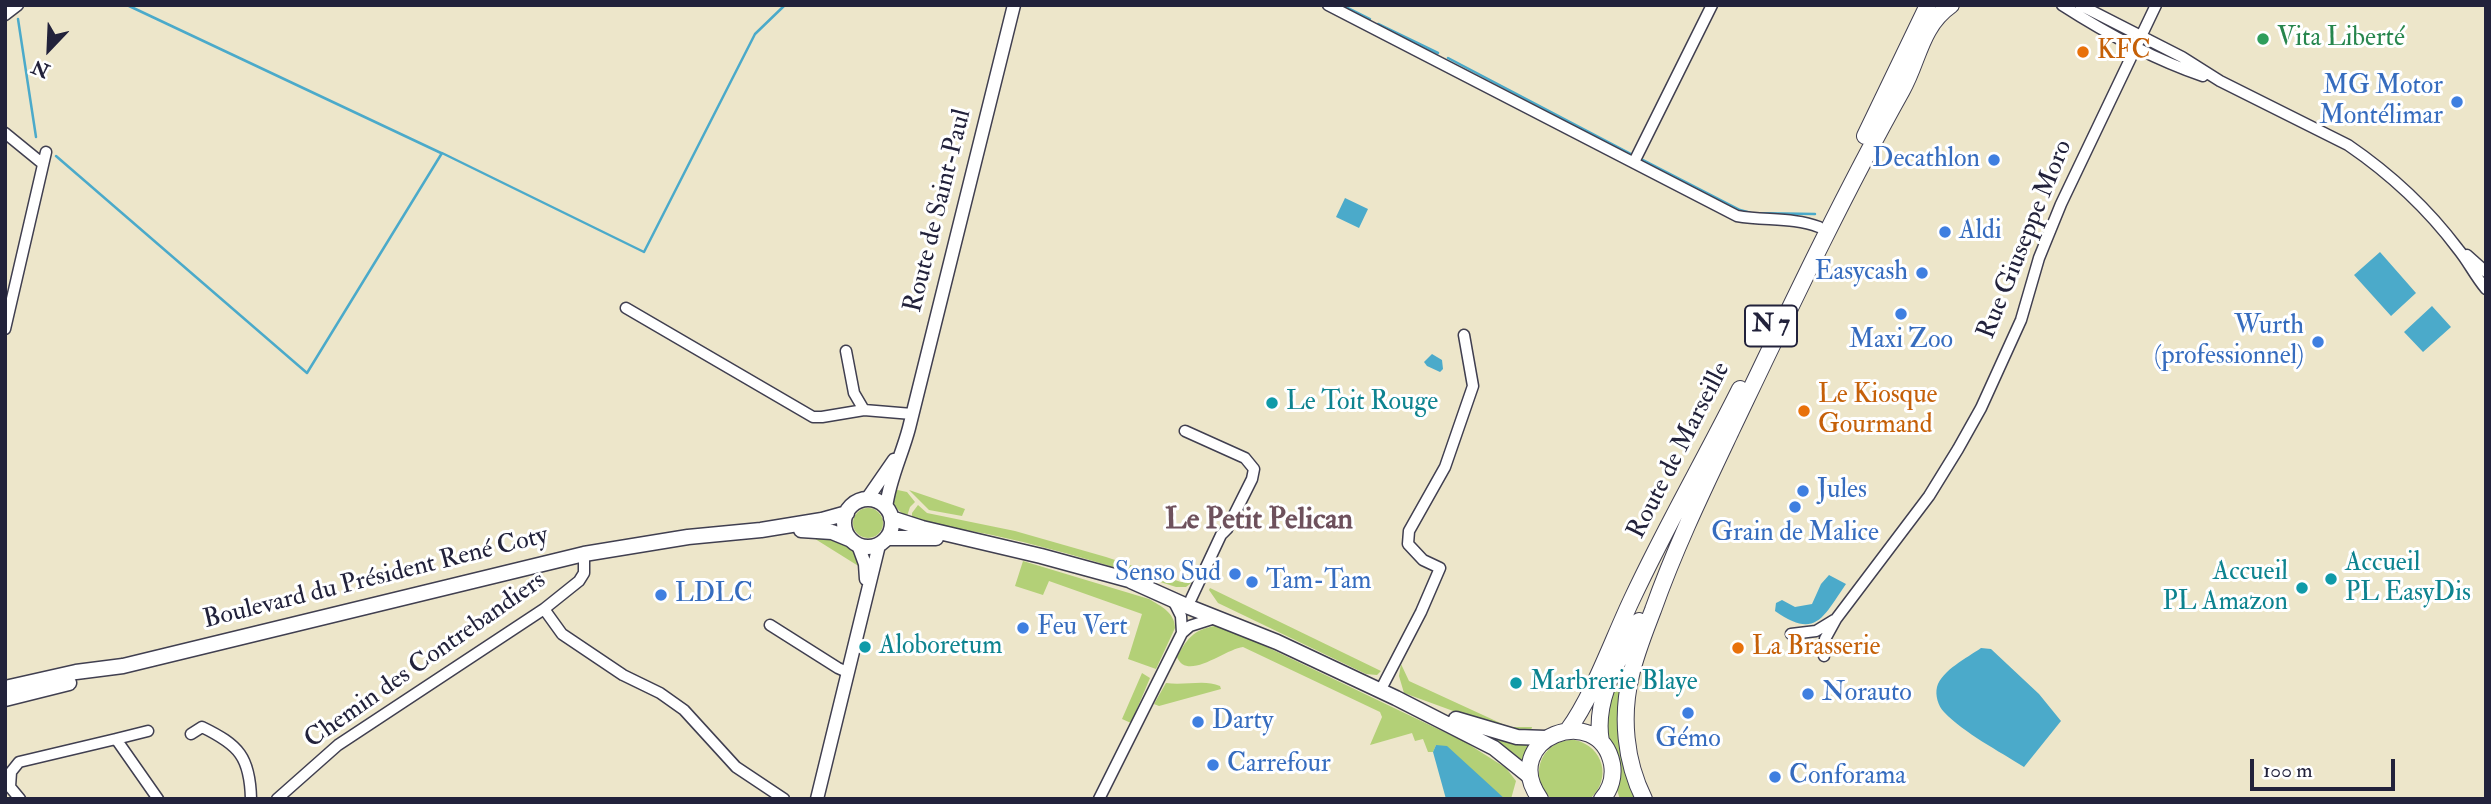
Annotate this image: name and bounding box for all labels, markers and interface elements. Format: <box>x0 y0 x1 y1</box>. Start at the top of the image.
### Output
north arrow <box>14 14 84 84</box>
place label: Vita Liberté <box>2277 23 2405 55</box>
marker: Vita Liberté <box>2255 31 2271 47</box>
place label: KFC <box>2097 36 2151 68</box>
marker: KFC <box>2075 44 2091 60</box>
text: N <box>28 54 53 83</box>
place label: MG Motor Montélimar <box>2319 71 2443 132</box>
marker: MG Motor Montélimar <box>2449 94 2465 110</box>
street label: Route de Saint-Paul <box>899 106 979 316</box>
street label: Rue Giuseppe Moro <box>1972 136 2080 344</box>
place label: Decathlon <box>1872 144 1980 176</box>
marker: Decathlon <box>1986 152 2002 168</box>
place label: Aldi <box>1959 216 2002 248</box>
marker: Aldi <box>1937 224 1953 240</box>
place label: Easycash <box>1815 257 1908 289</box>
marker: Easycash <box>1914 265 1930 281</box>
road number: N 7 <box>1745 306 1797 346</box>
marker: Maxi Zoo <box>1893 306 1909 322</box>
place label: Wurth (professionnel) <box>2154 311 2304 372</box>
place label: Maxi Zoo <box>1849 325 1953 357</box>
marker: Wurth (professionnel) <box>2310 334 2326 350</box>
street label: Route de Marseille <box>1622 357 1738 545</box>
place label: Le Kiosque Gourmand <box>1818 380 1937 442</box>
place label: Le Toit Rouge <box>1286 387 1438 419</box>
marker: Le Toit Rouge <box>1264 395 1280 411</box>
marker: Le Kiosque Gourmand <box>1796 403 1812 419</box>
place label: Jules <box>1817 475 1867 507</box>
marker: Jules <box>1795 483 1811 499</box>
marker: Grain de Malice <box>1787 499 1803 515</box>
district label: Le Petit Pelican <box>1165 504 1353 540</box>
place label: Grain de Malice <box>1711 518 1879 550</box>
street label: Boulevard du Président René Coty <box>200 521 552 637</box>
place label: Accueil PL EasyDis <box>2345 548 2471 610</box>
place label: Accueil PL Amazon <box>2163 557 2288 618</box>
place label: Senso Sud <box>1115 558 1221 590</box>
street label: Chemin des Contrebandiers <box>299 566 553 756</box>
marker: Senso Sud <box>1227 566 1243 582</box>
place label: Tam-Tam <box>1266 566 1372 598</box>
marker: Accueil PL EasyDis <box>2323 571 2339 587</box>
marker: Tam-Tam <box>1244 574 1260 590</box>
place label: LDLC <box>675 579 753 611</box>
marker: Accueil PL Amazon <box>2294 580 2310 596</box>
marker: LDLC <box>653 587 669 603</box>
place label: Feu Vert <box>1037 612 1128 644</box>
marker: Feu Vert <box>1015 620 1031 636</box>
place label: Aloboretum <box>879 631 1002 663</box>
place label: La Brasserie <box>1752 632 1880 664</box>
marker: Aloboretum <box>857 639 873 655</box>
marker: La Brasserie <box>1730 640 1746 656</box>
place label: Marbrerie Blaye <box>1530 667 1698 699</box>
marker: Marbrerie Blaye <box>1508 675 1524 691</box>
place label: Norauto <box>1822 678 1912 710</box>
marker: Norauto <box>1800 686 1816 702</box>
marker: Gémo <box>1680 705 1696 721</box>
place label: Darty <box>1212 706 1273 738</box>
marker: Darty <box>1190 714 1206 730</box>
place label: Gémo <box>1655 724 1721 756</box>
scale bar <box>2253 744 2398 788</box>
place label: Carrefour <box>1227 749 1331 781</box>
marker: Carrefour <box>1205 757 1221 773</box>
text: 100 m <box>2263 757 2313 784</box>
place label: Conforama <box>1789 761 1906 793</box>
marker: Conforama <box>1767 769 1783 785</box>

